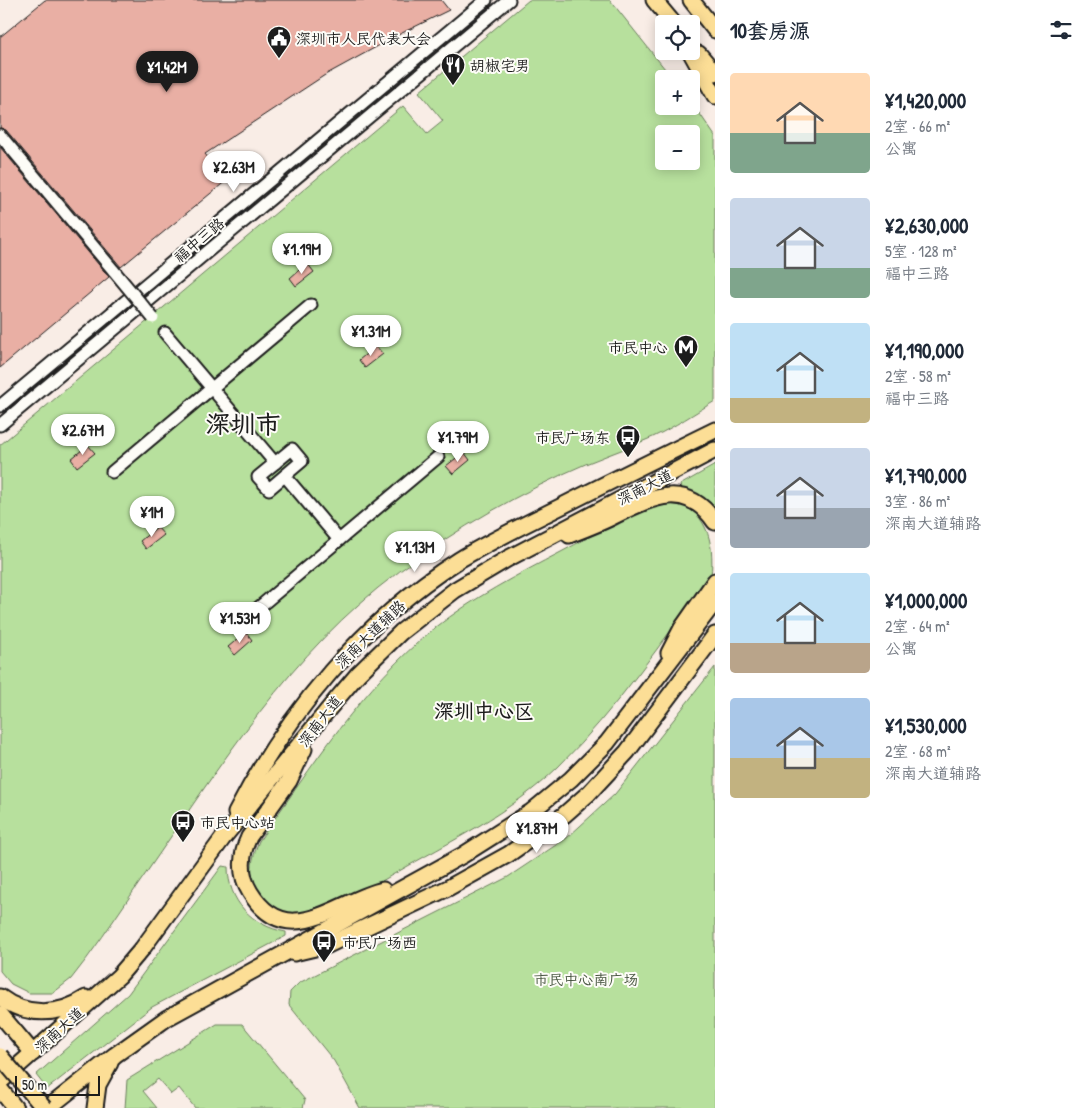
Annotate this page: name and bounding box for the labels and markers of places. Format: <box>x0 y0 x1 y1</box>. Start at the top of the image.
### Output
public building icon: 深圳市人民代表大会 <box>266 25 292 59</box>
place label: 深圳市人民代表大会 <box>296 28 431 49</box>
pin: ¥1.42M <box>126 51 208 93</box>
restaurant icon: 胡椒宅男 <box>440 52 466 86</box>
place label: 胡椒宅男 <box>470 55 530 76</box>
pin: ¥2.63M <box>193 150 275 193</box>
pin: ¥1.19M <box>261 232 343 275</box>
pin: ¥1.31M <box>330 314 412 357</box>
metro station icon: 市民中心 <box>673 334 699 368</box>
place label: 市民中心 <box>608 337 668 358</box>
pin: ¥2.67M <box>42 414 124 456</box>
pin: ¥1.79M <box>417 420 499 463</box>
bus stop icon: 市民广场东 <box>615 424 641 458</box>
place label: 市民广场东 <box>535 427 610 448</box>
pin: ¥1M <box>128 496 176 538</box>
pin: ¥1.13M <box>374 530 456 573</box>
pin: ¥1.53M <box>199 602 281 644</box>
bus stop icon: 市民中心站 <box>170 809 196 843</box>
place label: 市民中心站 <box>200 812 275 833</box>
pin: ¥1.87M <box>496 812 578 854</box>
bus stop icon: 市民广场西 <box>311 929 337 963</box>
place label: 市民广场西 <box>342 932 417 953</box>

